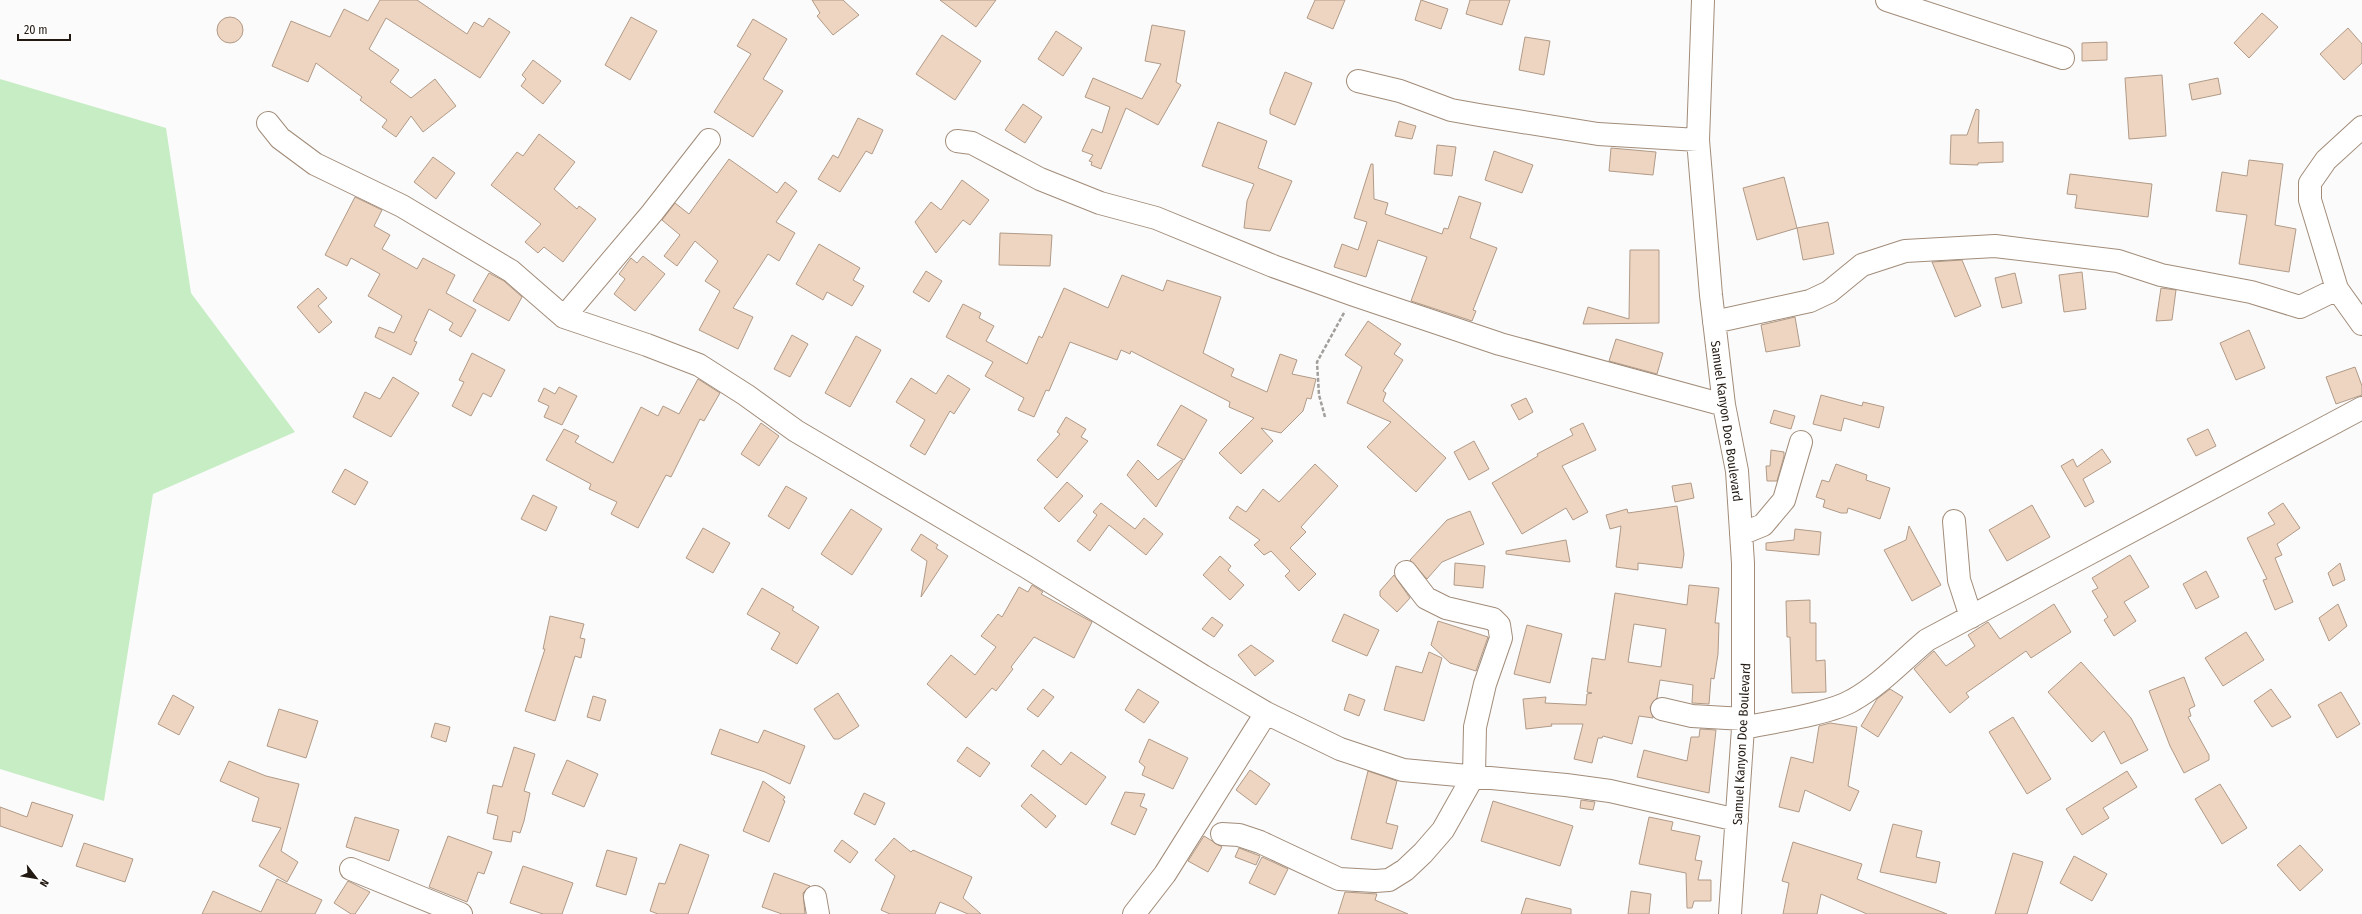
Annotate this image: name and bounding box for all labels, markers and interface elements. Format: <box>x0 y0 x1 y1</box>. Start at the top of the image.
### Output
scale bar <box>18 16 70 42</box>
text: 20 m <box>24 23 48 37</box>
street label: Samuel Kanyon Doe Boulevard <box>1708 340 1745 503</box>
street label: Samuel Kanyon Doe Boulevard <box>1730 663 1753 826</box>
north arrow <box>16 858 56 898</box>
text: N <box>37 877 51 889</box>

